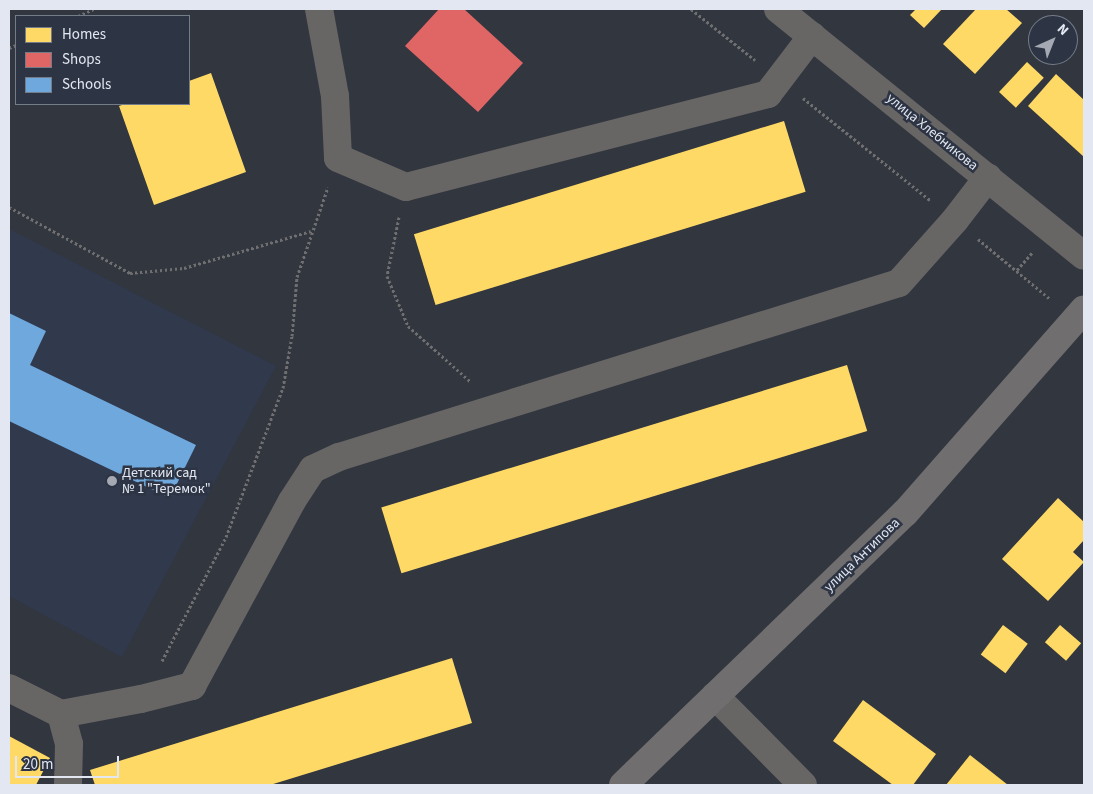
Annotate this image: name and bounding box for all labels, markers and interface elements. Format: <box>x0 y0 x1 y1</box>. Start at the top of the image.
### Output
legend <box>15 15 190 105</box>
north arrow <box>1028 15 1078 65</box>
text: N <box>1052 20 1073 40</box>
text: Homes <box>62 24 106 45</box>
text: Shops <box>62 49 101 70</box>
text: Schools <box>62 74 111 95</box>
street label: улица Хлебникова <box>883 90 981 174</box>
place label: Детский сад № 1 "Теремок" <box>122 465 211 498</box>
marker: Детский сад № 1 "Теремок" <box>106 475 118 487</box>
street label: улица Антипова <box>821 515 903 595</box>
scale bar <box>18 746 121 778</box>
text: 20 m <box>23 754 53 775</box>

